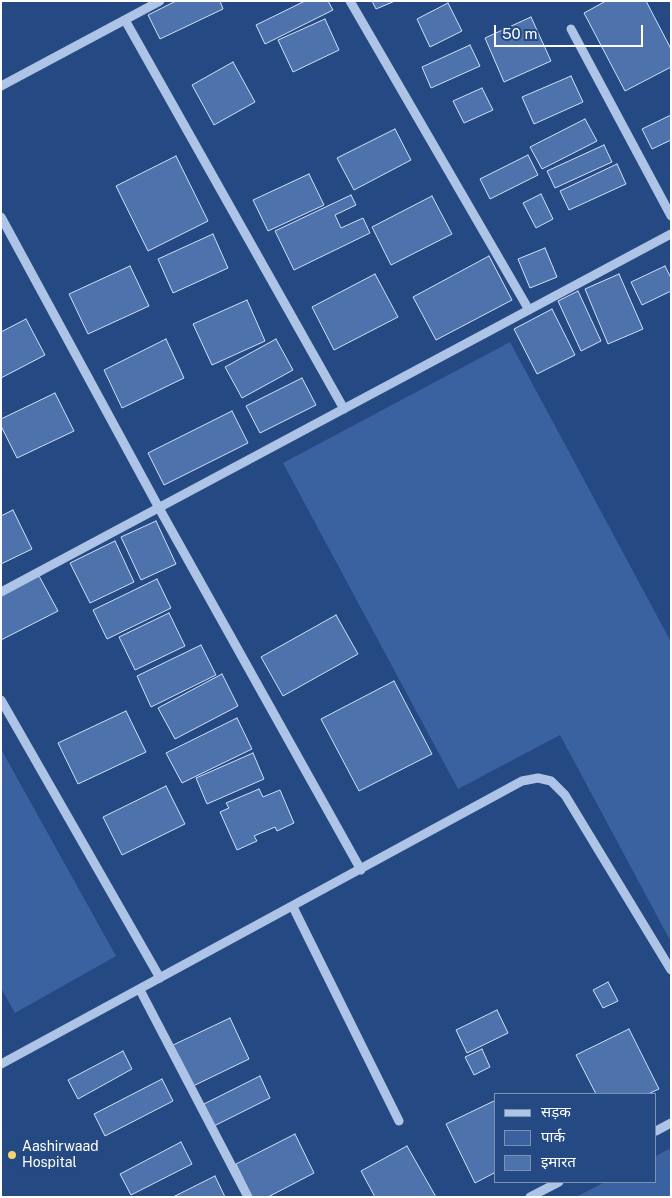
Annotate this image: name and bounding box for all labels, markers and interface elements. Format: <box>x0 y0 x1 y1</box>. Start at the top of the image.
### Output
scale bar <box>497 15 646 47</box>
text: 50 m <box>502 25 537 42</box>
legend <box>494 1093 657 1183</box>
text: सड़क <box>541 1103 571 1120</box>
text: पार्क <box>541 1128 565 1145</box>
place label: Aashirwaad Hospital <box>22 1139 99 1172</box>
marker: Aashirwaad Hospital <box>6 1149 18 1161</box>
text: इमारत <box>541 1153 576 1170</box>

